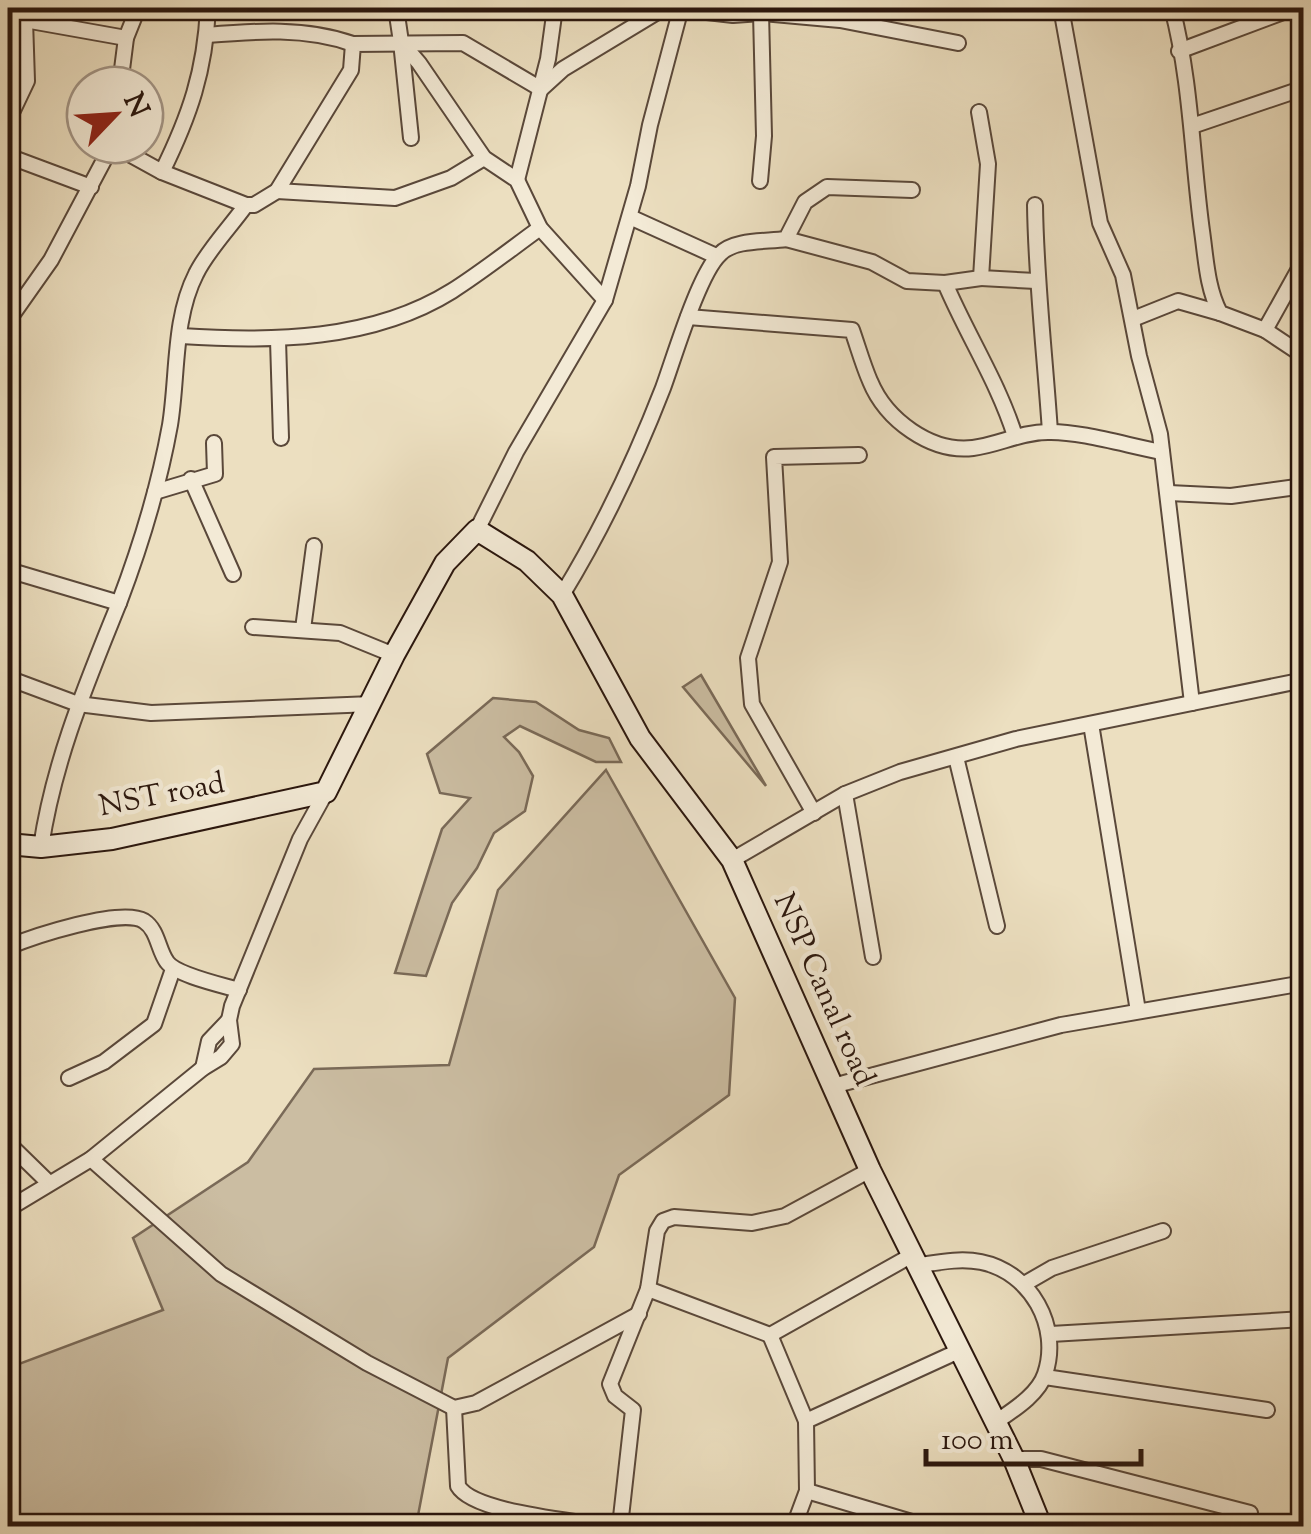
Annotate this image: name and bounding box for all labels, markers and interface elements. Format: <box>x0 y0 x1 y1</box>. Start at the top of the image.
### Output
north arrow <box>65 65 165 165</box>
text: N <box>112 87 158 124</box>
street label: NST road <box>95 763 229 829</box>
street label: NSP Canal road <box>761 887 885 1093</box>
scale bar <box>926 1404 1141 1466</box>
text: 100 m <box>941 1420 1014 1463</box>

